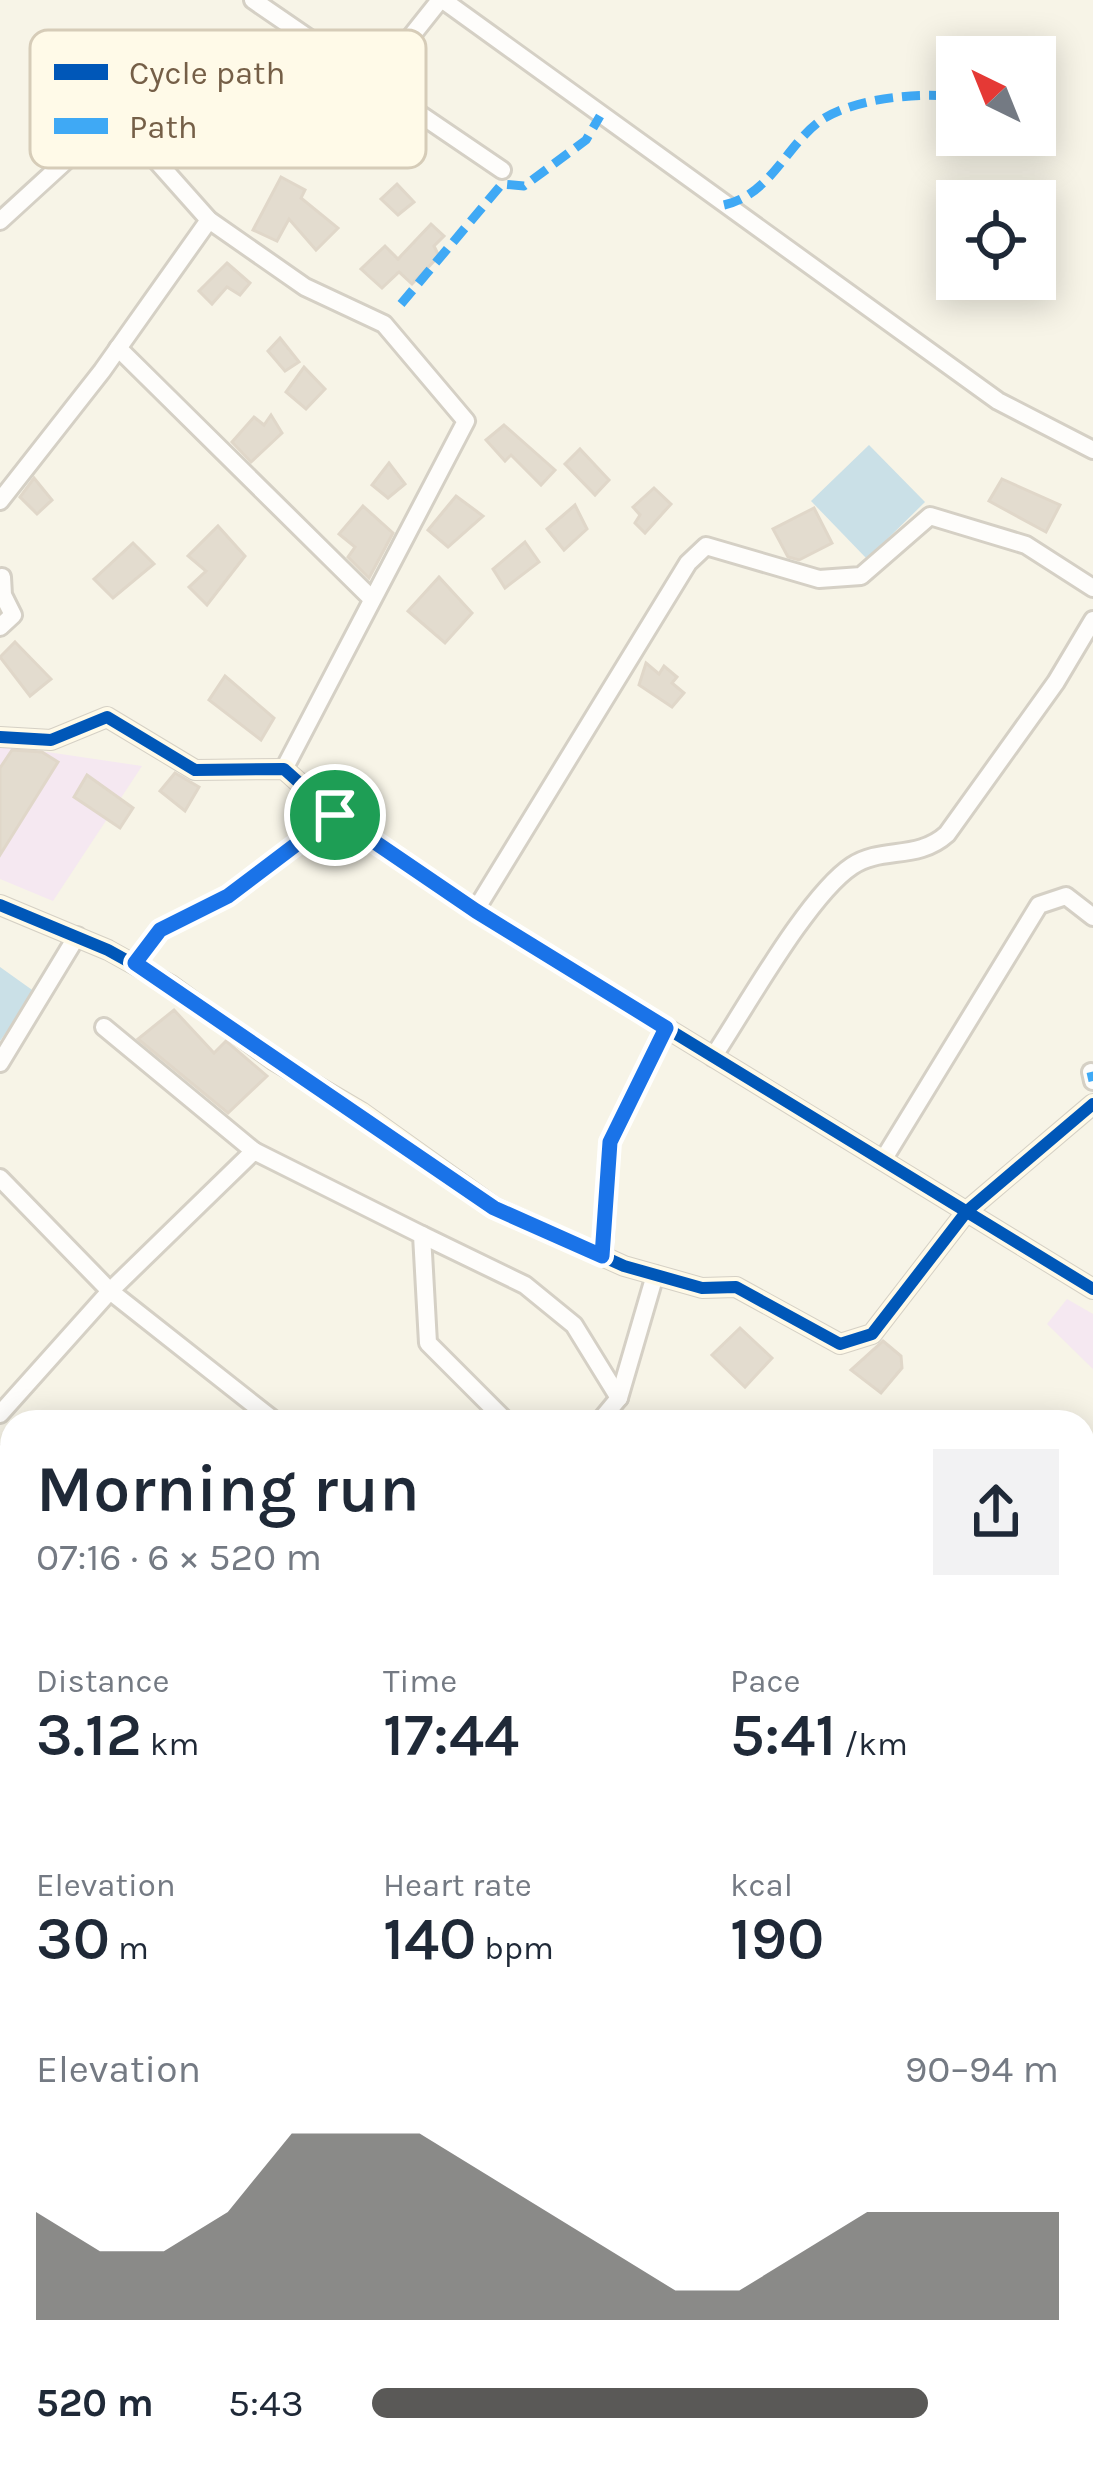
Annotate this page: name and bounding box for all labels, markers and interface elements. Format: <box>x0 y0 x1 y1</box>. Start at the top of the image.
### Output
legend <box>30 30 426 168</box>
north arrow <box>936 36 1056 156</box>
map controls <box>936 36 1056 300</box>
text: Cycle path <box>129 54 285 92</box>
text: Path <box>129 108 198 146</box>
button: locate <box>936 180 1056 300</box>
pin <box>284 764 386 866</box>
icon: arrive <box>302 782 368 848</box>
button: share <box>933 1449 1059 1575</box>
text: Morning run <box>36 1450 420 1528</box>
text: 07:16 · 6 × 520 m <box>36 1534 322 1580</box>
text: Distance <box>36 1662 169 1700</box>
text: Time <box>383 1662 457 1700</box>
text: Pace <box>730 1662 800 1700</box>
text: 3.12 <box>36 1700 142 1770</box>
text: 17:44 <box>383 1700 519 1770</box>
text: 5:41 <box>730 1700 836 1770</box>
text: km <box>142 1725 199 1763</box>
text: /km <box>836 1725 908 1763</box>
text: Elevation <box>36 1866 176 1904</box>
text: Heart rate <box>383 1866 532 1904</box>
text: kcal <box>730 1866 793 1904</box>
text: 30 <box>36 1904 110 1974</box>
text: 140 <box>383 1904 476 1974</box>
text: 190 <box>730 1904 824 1974</box>
text: m <box>110 1929 149 1967</box>
text: bpm <box>476 1929 554 1967</box>
text: Elevation <box>36 2046 201 2092</box>
text: 90–94 m <box>905 2046 1059 2092</box>
text: 520 m <box>36 2380 154 2426</box>
text: 5:43 <box>228 2380 304 2426</box>

